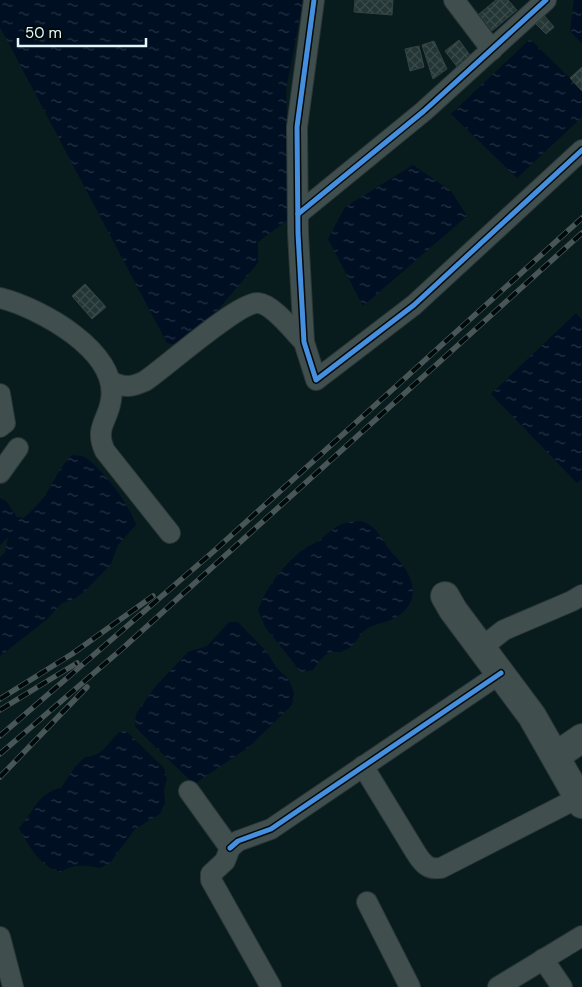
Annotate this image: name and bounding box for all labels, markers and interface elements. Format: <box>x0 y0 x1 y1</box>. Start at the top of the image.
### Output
scale bar <box>18 15 145 47</box>
text: 50 m <box>25 23 62 43</box>

